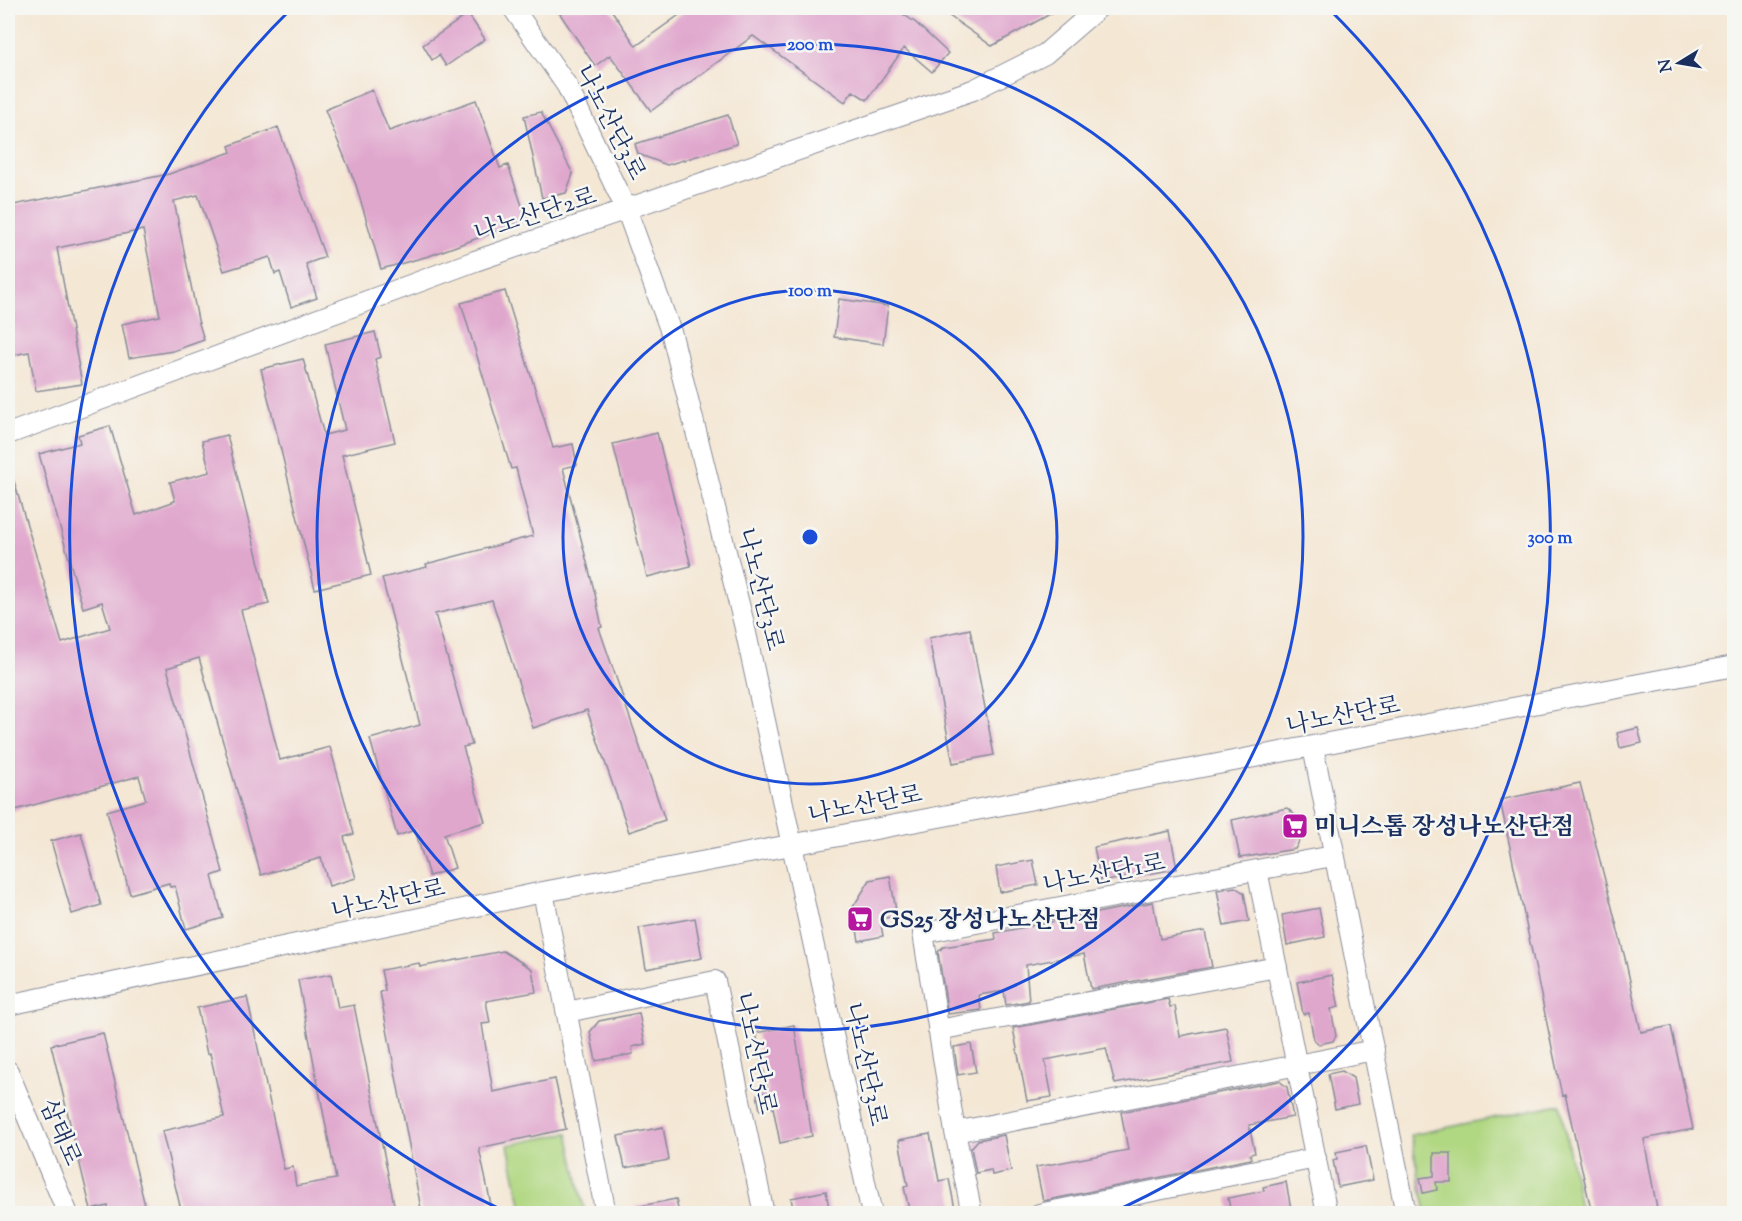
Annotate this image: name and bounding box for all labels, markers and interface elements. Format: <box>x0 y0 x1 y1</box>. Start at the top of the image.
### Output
text: 200 m <box>787 33 833 59</box>
north arrow <box>1649 33 1709 93</box>
text: N <box>1654 57 1679 74</box>
street label: 나노산단3로 <box>566 59 653 187</box>
street label: 나노산단2로 <box>470 180 601 252</box>
text: 100 m <box>788 279 832 305</box>
street label: 나노산단3로 <box>727 524 791 655</box>
text: 300 m <box>1528 526 1573 552</box>
centre of rings <box>800 527 820 547</box>
street label: 나노산단로 <box>1283 689 1404 745</box>
street label: 나노산단로 <box>805 778 926 834</box>
supermarket icon: 미니스톱 장성나노산단점 <box>1280 811 1310 841</box>
place label: 미니스톱 장성나노산단점 <box>1314 811 1574 845</box>
street label: 나노산단1로 <box>1040 846 1169 903</box>
street label: 나노산단로 <box>328 872 449 930</box>
supermarket icon: GS25 장성나노산단점 <box>845 904 875 934</box>
place label: GS25 장성나노산단점 <box>880 904 1101 938</box>
street label: 나노산단5로 <box>725 989 784 1118</box>
street label: 나노산단3로 <box>834 999 894 1129</box>
street label: 삼태로 <box>30 1094 88 1171</box>

